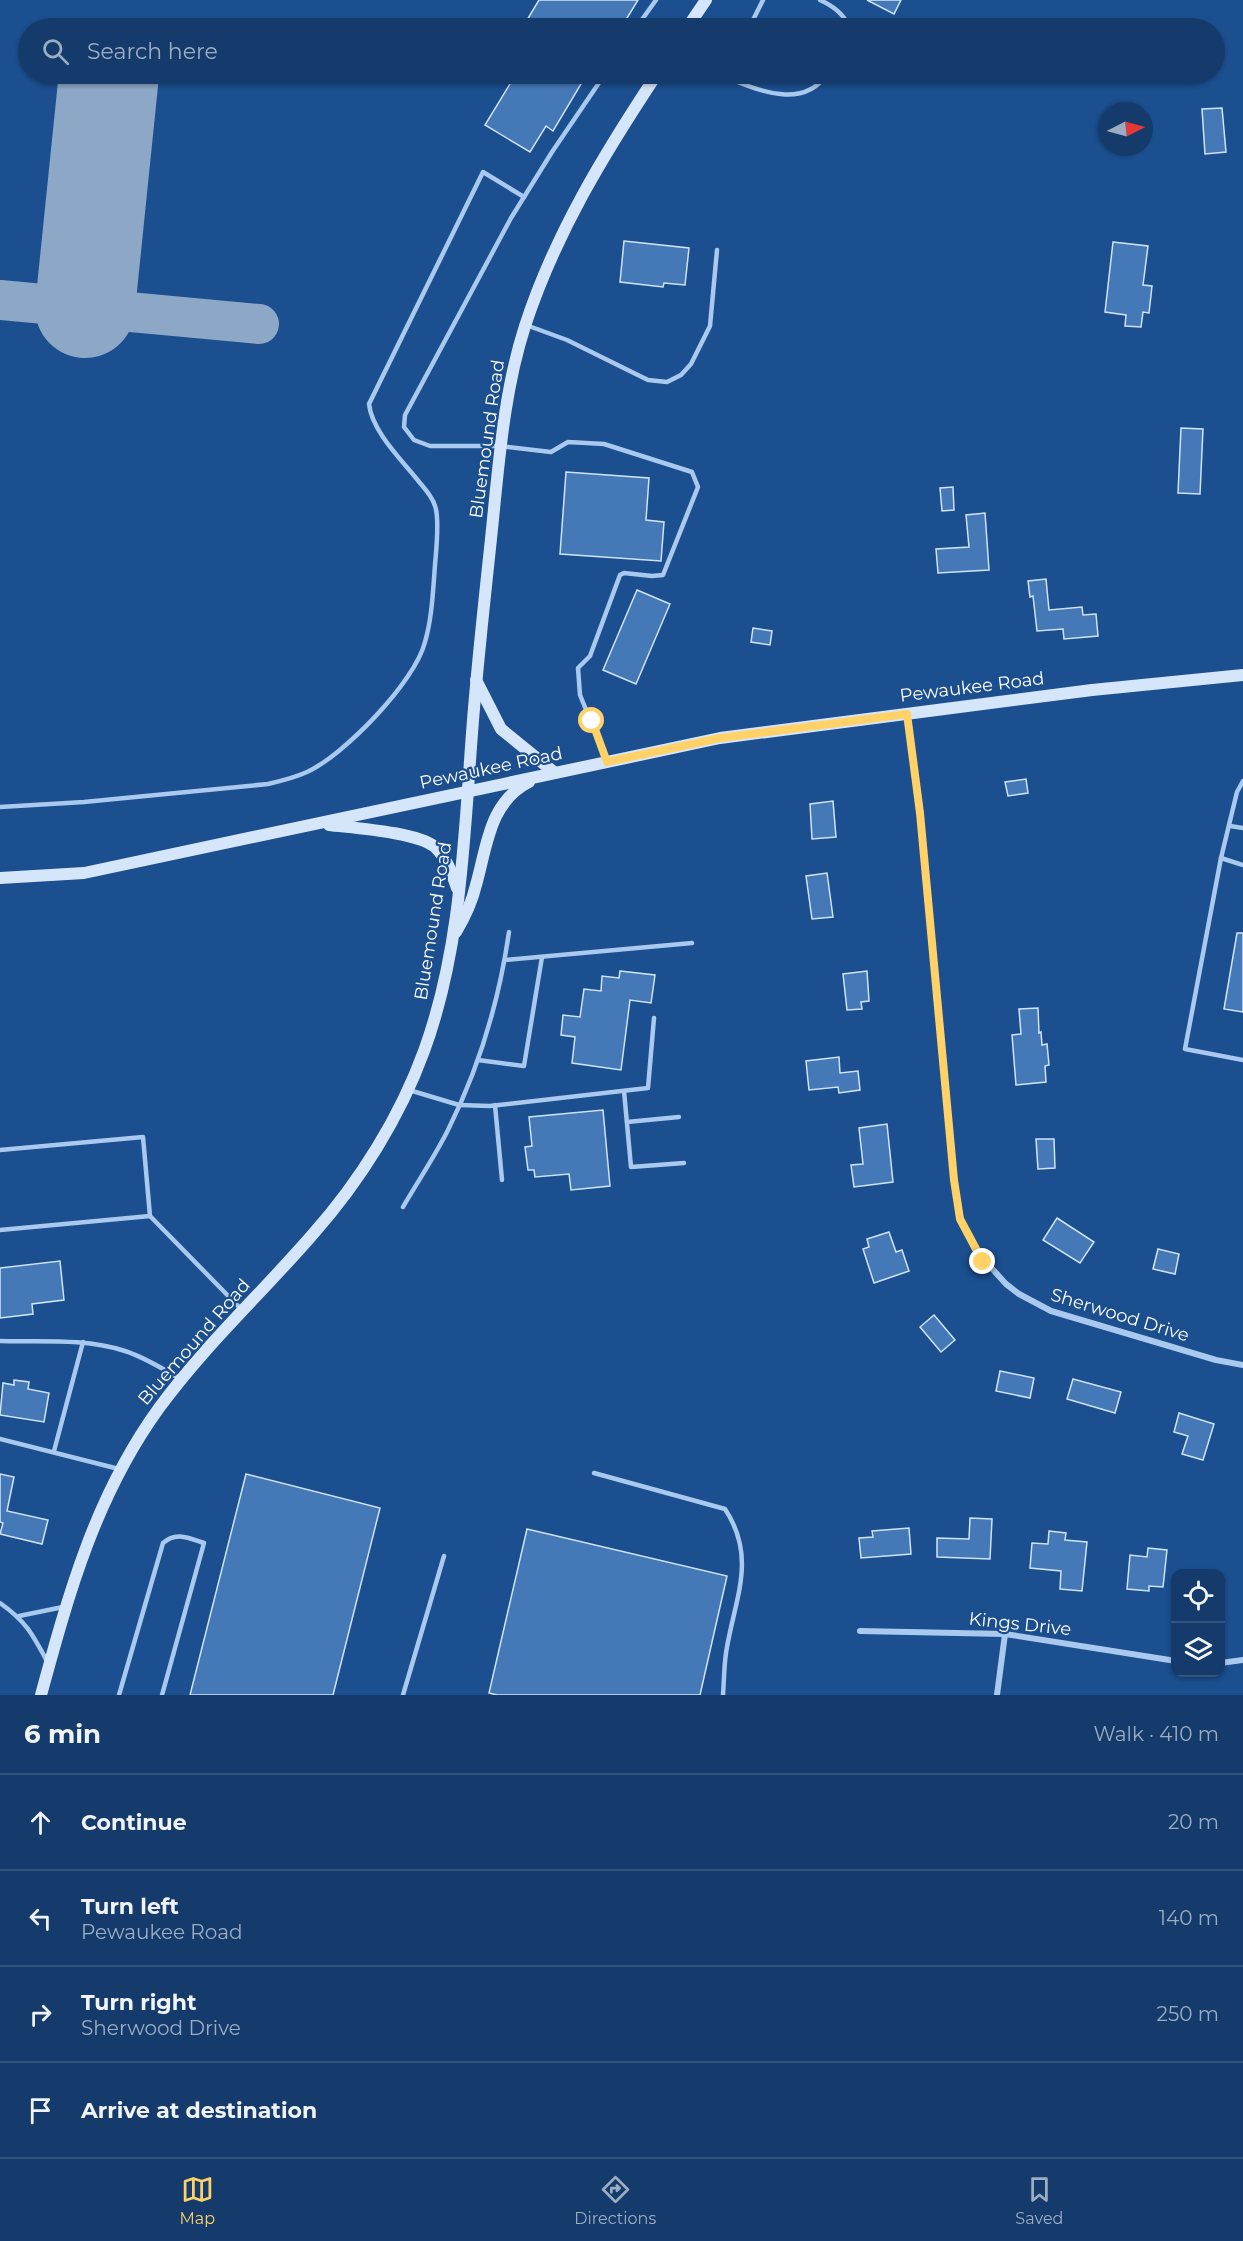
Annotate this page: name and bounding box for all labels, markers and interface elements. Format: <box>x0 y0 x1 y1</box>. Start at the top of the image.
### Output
search box <box>18 18 1225 84</box>
icon: search <box>39 35 72 68</box>
text: Search here <box>87 38 218 65</box>
north arrow <box>1099 102 1153 156</box>
street label: Bluemound Road <box>465 358 509 520</box>
street label: Pewaukee Road <box>898 667 1046 707</box>
route start <box>578 707 604 733</box>
street label: Pewaukee Road <box>418 742 564 794</box>
street label: Bluemound Road <box>410 840 456 1002</box>
route end <box>969 1248 995 1274</box>
street label: Bluemound Road <box>133 1274 255 1410</box>
street label: Sherwood Drive <box>1048 1283 1192 1347</box>
map controls <box>1171 1569 1225 1677</box>
button: locate <box>1171 1569 1225 1623</box>
street label: Kings Drive <box>968 1608 1072 1640</box>
button: layers <box>1171 1623 1225 1677</box>
text: 6 min <box>24 1718 101 1750</box>
text: Walk · 410 m <box>1094 1722 1219 1746</box>
icon: ahead <box>24 1806 57 1839</box>
text: Continue <box>81 1809 187 1836</box>
text: 20 m <box>1168 1810 1219 1834</box>
text: Turn left <box>81 1893 179 1920</box>
icon: left <box>24 1902 57 1935</box>
text: 140 m <box>1159 1906 1219 1930</box>
text: Pewaukee Road <box>81 1920 243 1944</box>
text: Turn right <box>81 1989 196 2016</box>
icon: right <box>24 1998 57 2031</box>
text: 250 m <box>1157 2002 1219 2026</box>
text: Sherwood Drive <box>81 2016 241 2040</box>
icon: arrive <box>24 2094 57 2127</box>
text: Arrive at destination <box>81 2097 317 2124</box>
tab: Map <box>180 2173 215 2228</box>
tab: Directions <box>574 2173 656 2228</box>
tab: Saved <box>1015 2173 1063 2228</box>

